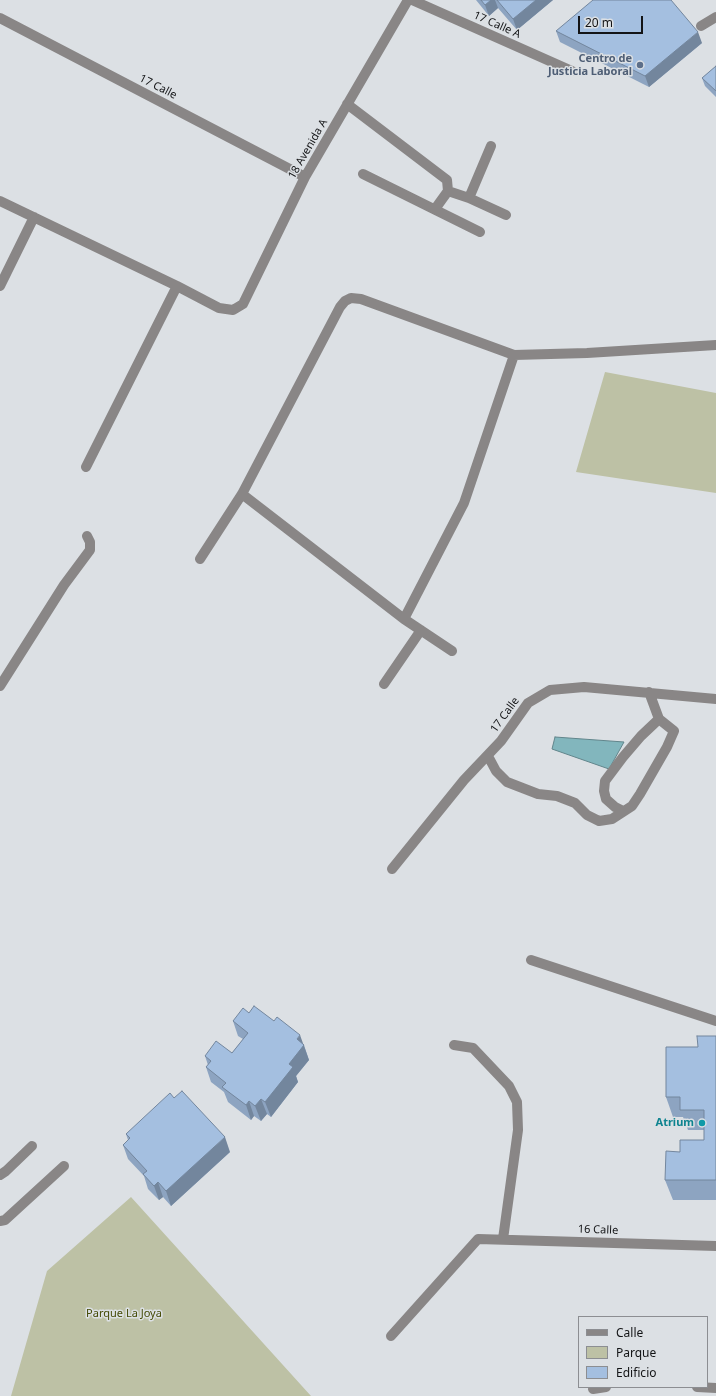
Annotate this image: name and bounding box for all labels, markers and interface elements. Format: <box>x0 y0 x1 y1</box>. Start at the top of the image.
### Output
scale bar <box>580 8 645 34</box>
street label: 17 Calle A <box>471 9 523 41</box>
text: 20 m <box>585 14 613 31</box>
place label: Centro de Justicia Laboral <box>548 52 632 78</box>
marker: Centro de Justicia Laboral <box>635 60 645 70</box>
street label: 17 Calle <box>137 72 179 102</box>
street label: 18 Avenida A <box>286 117 330 181</box>
street label: 17 Calle <box>488 695 522 735</box>
place label: Atrium <box>656 1116 694 1130</box>
marker: Atrium <box>697 1118 707 1128</box>
street label: 16 Calle <box>578 1223 618 1237</box>
park label: Parque La Joya <box>86 1307 162 1321</box>
legend <box>578 1316 708 1388</box>
text: Calle <box>616 1324 643 1341</box>
text: Parque <box>616 1344 656 1361</box>
text: Edificio <box>616 1364 657 1381</box>

